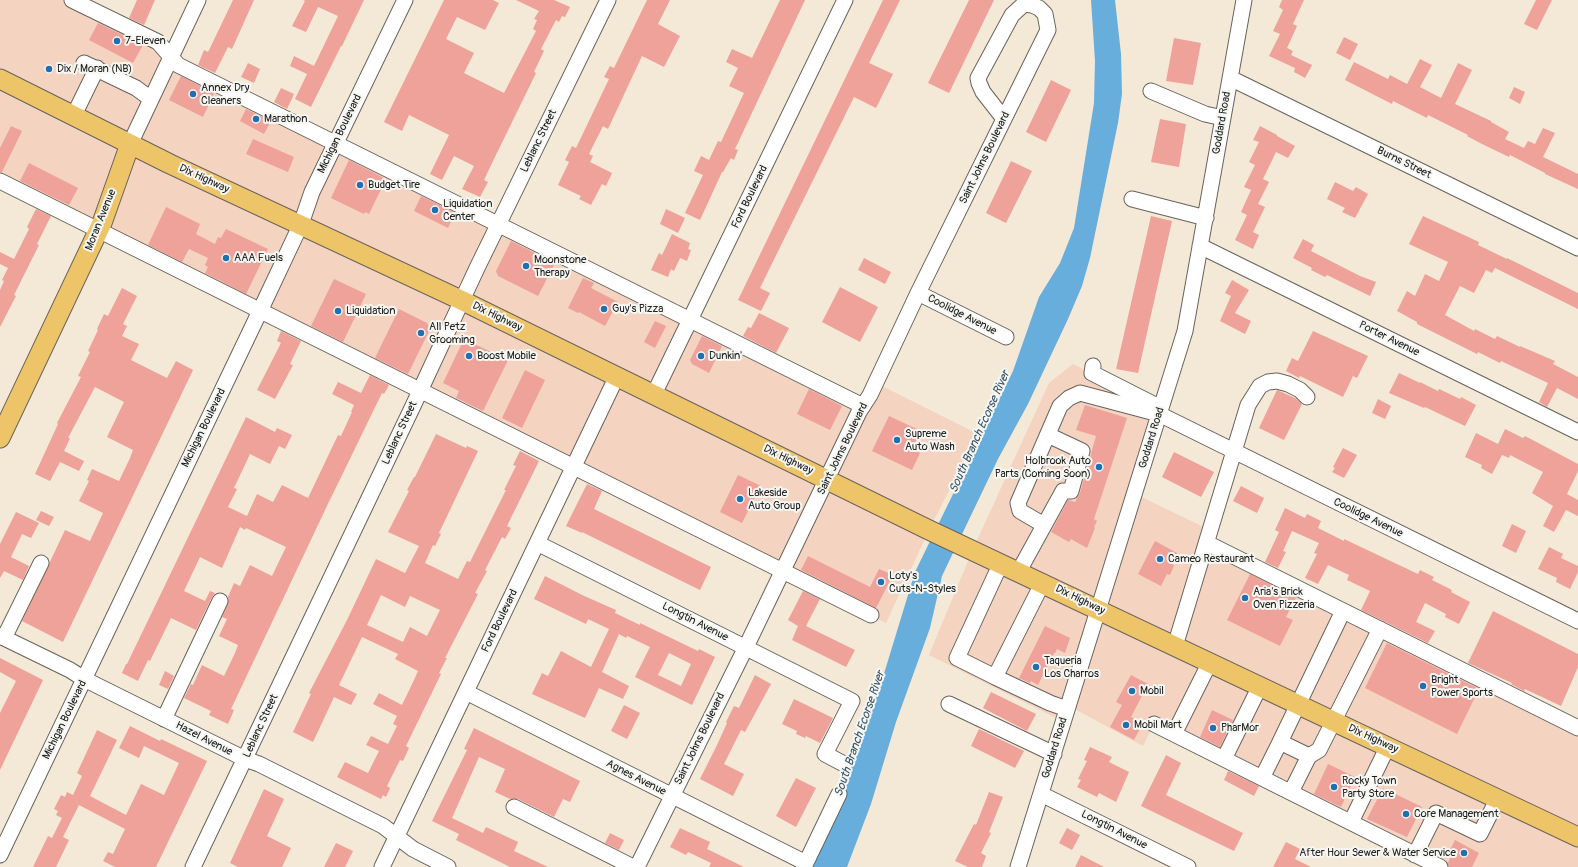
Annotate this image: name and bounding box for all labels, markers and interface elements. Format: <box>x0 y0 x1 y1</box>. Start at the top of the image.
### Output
place label: 7-Eleven <box>125 34 166 48</box>
marker: 7-Eleven <box>112 36 122 46</box>
place label: Dix / Moran (NB) <box>57 62 132 76</box>
marker: Dix / Moran (NB) <box>44 64 54 74</box>
place label: Annex Dry Cleaners <box>201 81 249 107</box>
marker: Annex Dry Cleaners <box>188 89 198 99</box>
street label: Goddard Road <box>1210 91 1234 155</box>
street label: Michigan Boulevard <box>315 92 365 176</box>
street label: Leblanc Street <box>518 107 560 175</box>
street label: Saint Johns Boulevard <box>957 110 1013 206</box>
place label: Marathon <box>264 112 307 126</box>
marker: Marathon <box>251 114 261 124</box>
street label: Burns Street <box>1375 144 1433 182</box>
street label: Dix Highway <box>177 162 231 196</box>
street label: Ford Boulevard <box>729 163 771 231</box>
place label: Budget Tire <box>368 178 420 192</box>
marker: Budget Tire <box>355 180 365 190</box>
street label: Moran Avenue <box>83 187 119 253</box>
place label: Liquidation Center <box>443 197 492 223</box>
marker: Liquidation Center <box>430 205 440 215</box>
place label: AAA Fuels <box>234 251 283 265</box>
marker: AAA Fuels <box>221 253 231 263</box>
place label: Moonstone Therapy <box>534 253 586 279</box>
marker: Moonstone Therapy <box>521 261 531 271</box>
street label: Coolidge Avenue <box>925 292 999 338</box>
street label: Dix Highway <box>470 299 524 335</box>
place label: Guy's Pizza <box>612 302 663 316</box>
place label: Liquidation <box>346 304 395 318</box>
marker: Guy's Pizza <box>599 304 609 314</box>
marker: Liquidation <box>333 306 343 316</box>
street label: Porter Avenue <box>1356 319 1422 359</box>
place label: All Petz Grooming <box>429 320 475 346</box>
marker: All Petz Grooming <box>416 328 426 338</box>
place label: Boost Mobile <box>477 349 536 363</box>
place label: Dunkin' <box>709 349 742 363</box>
marker: Boost Mobile <box>464 351 474 361</box>
marker: Dunkin' <box>696 351 706 361</box>
water label: South Branch Ecorse River <box>947 369 1013 495</box>
street label: Michigan Boulevard <box>179 386 229 470</box>
street label: Leblanc Street <box>380 399 420 467</box>
street label: Saint Johns Boulevard <box>815 401 871 497</box>
street label: Goddard Road <box>1136 406 1168 470</box>
place label: Supreme Auto Wash <box>905 427 955 453</box>
marker: Supreme Auto Wash <box>892 435 902 445</box>
street label: Dix Highway <box>761 442 815 478</box>
place label: Holbrook Auto Parts (Coming Soon) <box>995 454 1091 480</box>
marker: Holbrook Auto Parts (Coming Soon) <box>1094 462 1104 472</box>
place label: Lakeside Auto Group <box>748 486 801 512</box>
marker: Lakeside Auto Group <box>735 494 745 504</box>
street label: Coolidge Avenue <box>1331 495 1405 541</box>
place label: Cameo Restaurant <box>1168 552 1254 566</box>
marker: Cameo Restaurant <box>1155 554 1165 564</box>
place label: Loty's Cuts-N-Styles <box>889 569 956 595</box>
marker: Loty's Cuts-N-Styles <box>876 577 886 587</box>
street label: Dix Highway <box>1053 582 1107 618</box>
place label: Aria's Brick Oven Pizzeria <box>1253 585 1315 611</box>
street label: Ford Boulevard <box>479 587 521 655</box>
marker: Aria's Brick Oven Pizzeria <box>1240 593 1250 603</box>
street label: Longtin Avenue <box>660 600 730 644</box>
place label: Taqueria Los Charros <box>1044 654 1099 680</box>
marker: Taqueria Los Charros <box>1031 662 1041 672</box>
water label: South Branch Ecorse River <box>832 669 888 799</box>
place label: Bright Power Sports <box>1431 673 1493 699</box>
street label: Michigan Boulevard <box>40 678 90 762</box>
marker: Bright Power Sports <box>1418 681 1428 691</box>
place label: Mobil <box>1140 684 1164 698</box>
marker: Mobil <box>1127 686 1137 696</box>
street label: Saint Johns Boulevard <box>672 691 728 787</box>
street label: Leblanc Street <box>241 692 281 760</box>
street label: Goddard Road <box>1039 716 1071 780</box>
place label: Mobil Mart <box>1134 718 1182 732</box>
street label: Hazel Avenue <box>173 719 235 759</box>
marker: Mobil Mart <box>1121 720 1131 730</box>
place label: PharMor <box>1221 721 1259 735</box>
street label: Dix Highway <box>1346 722 1400 756</box>
marker: PharMor <box>1208 723 1218 733</box>
street label: Agnes Avenue <box>604 757 668 799</box>
place label: Rocky Town Party Store <box>1342 774 1397 800</box>
marker: Rocky Town Party Store <box>1329 782 1339 792</box>
place label: Core Management <box>1414 807 1499 821</box>
street label: Longtin Avenue <box>1079 808 1149 852</box>
marker: Core Management <box>1401 809 1411 819</box>
place label: After Hour Sewer & Water Service <box>1299 846 1456 860</box>
marker: After Hour Sewer & Water Service <box>1459 848 1469 858</box>

